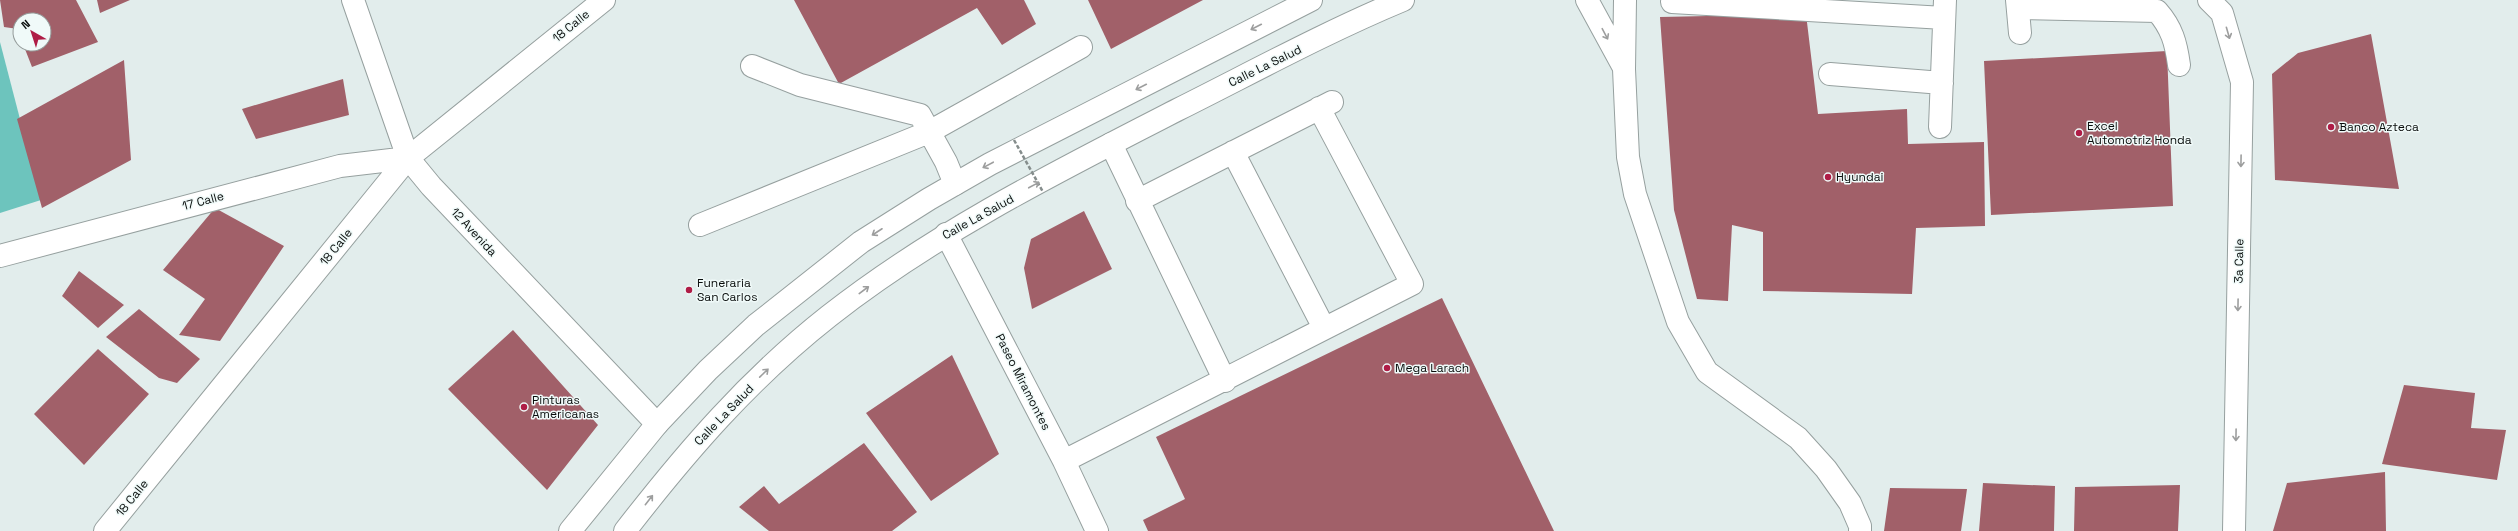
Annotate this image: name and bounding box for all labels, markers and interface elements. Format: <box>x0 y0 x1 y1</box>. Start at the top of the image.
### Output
street label: 18 Calle <box>549 6 593 46</box>
north arrow <box>12 12 52 52</box>
text: N <box>18 16 33 32</box>
one-way arrow <box>1251 24 1263 31</box>
one-way arrow <box>2225 26 2232 39</box>
one-way arrow <box>1602 28 1610 40</box>
street label: Calle La Salud <box>1226 41 1304 91</box>
one-way arrow <box>1135 83 1147 91</box>
place label: Excel Automotriz Honda <box>2087 118 2192 148</box>
place label: Banco Azteca <box>2339 119 2419 135</box>
marker: Banco Azteca <box>2326 122 2336 132</box>
marker: Excel Automotriz Honda <box>2074 128 2084 138</box>
one-way arrow <box>2237 154 2245 167</box>
one-way arrow <box>982 162 994 170</box>
place label: Hyundai <box>1836 169 1884 185</box>
marker: Hyundai <box>1823 172 1833 182</box>
one-way arrow <box>1028 181 1040 189</box>
street label: 17 Calle <box>180 188 226 214</box>
street label: Calle La Salud <box>939 191 1017 243</box>
street label: 12 Avenida <box>447 204 501 260</box>
street label: 18 Calle <box>316 225 356 269</box>
one-way arrow <box>872 228 883 236</box>
street label: 3a Calle <box>2231 238 2247 284</box>
place label: Funeraria San Carlos <box>697 275 758 305</box>
marker: Funeraria San Carlos <box>684 285 694 295</box>
one-way arrow <box>859 286 870 294</box>
one-way arrow <box>2234 298 2242 311</box>
street label: Paseo Miramontes <box>992 331 1054 433</box>
place label: Mega Larach <box>1395 360 1469 376</box>
marker: Mega Larach <box>1382 363 1392 373</box>
one-way arrow <box>759 368 769 378</box>
street label: Calle La Salud <box>691 381 757 449</box>
place label: Pinturas Americanas <box>532 392 599 422</box>
marker: Pinturas Americanas <box>519 402 529 412</box>
one-way arrow <box>2232 428 2240 441</box>
street label: 18 Calle <box>112 476 152 520</box>
one-way arrow <box>645 495 653 506</box>

